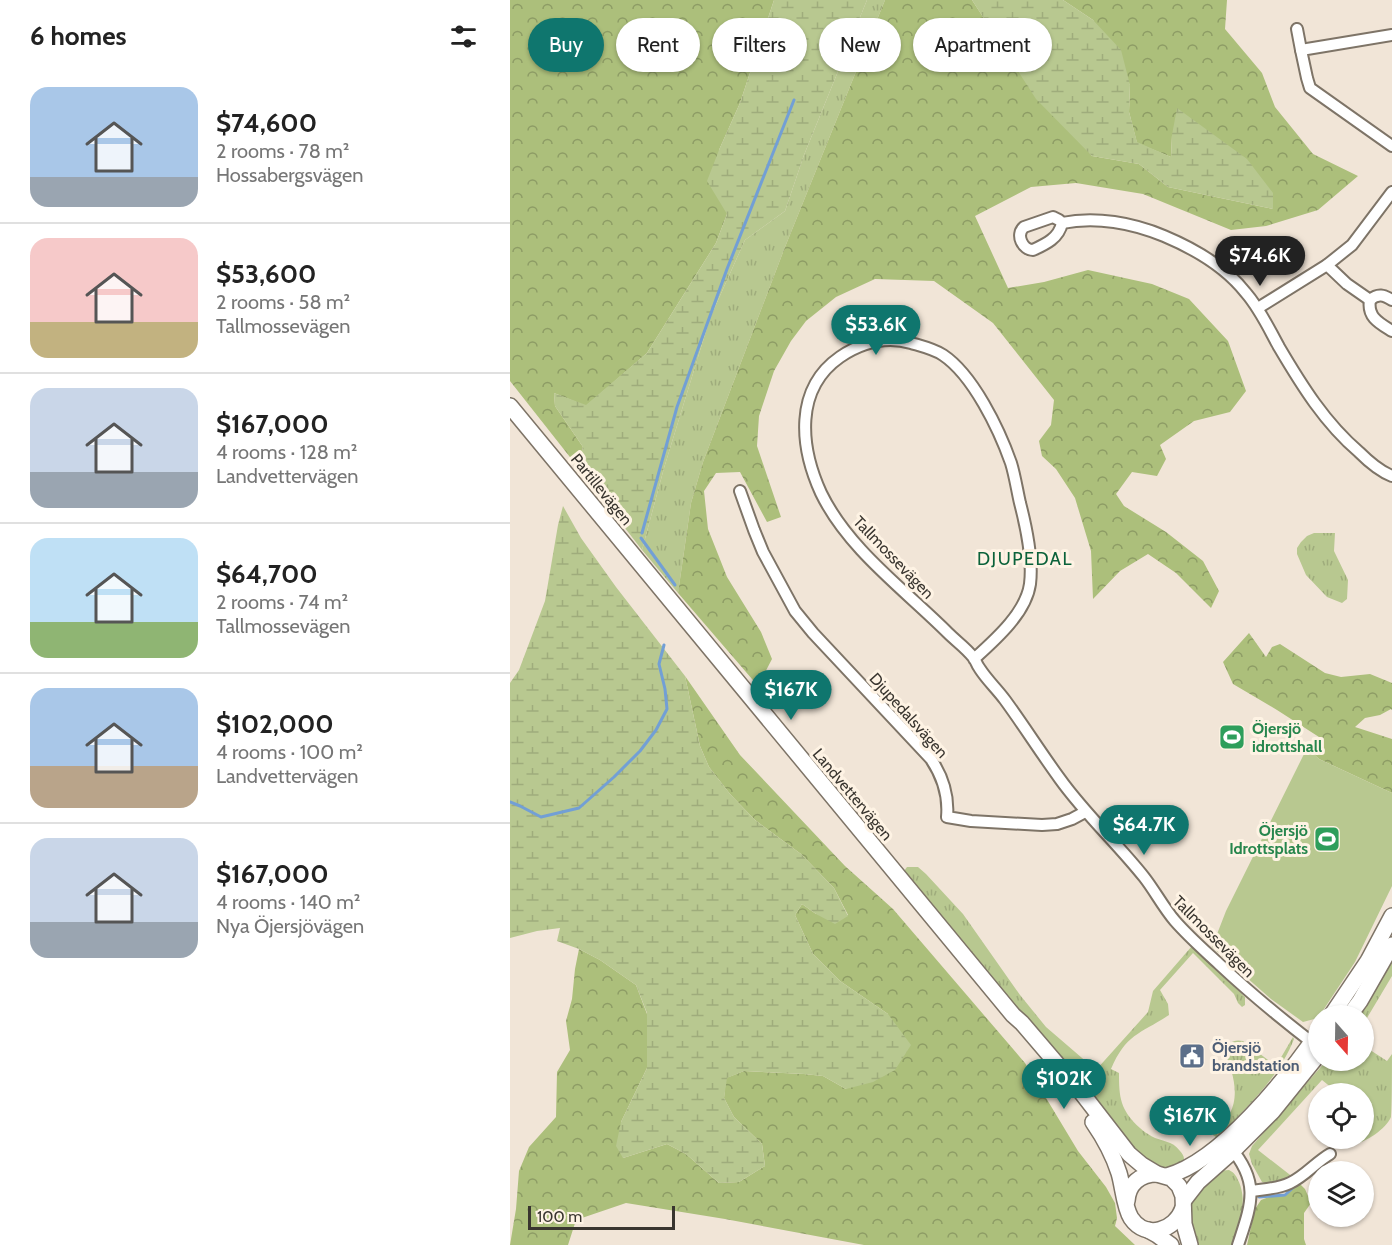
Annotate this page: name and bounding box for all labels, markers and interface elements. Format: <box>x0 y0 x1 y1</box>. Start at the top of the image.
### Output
chip: Buy <box>528 18 604 72</box>
chip: Rent <box>616 18 700 72</box>
chip: Filters <box>712 18 807 72</box>
chip: New <box>819 18 901 72</box>
chip: Apartment <box>913 18 1052 72</box>
text: 6 homes <box>30 20 127 52</box>
icon: filters <box>447 20 480 53</box>
text: $74,600 <box>216 107 317 139</box>
icon: home <box>78 111 150 183</box>
text: 2 rooms · 78 m² <box>216 139 349 163</box>
text: Hossabergsvägen <box>216 163 363 187</box>
pin: $74.6K <box>1211 236 1309 287</box>
text: $74.6K <box>1229 243 1291 267</box>
text: $53,600 <box>216 258 316 290</box>
icon: home <box>78 262 150 334</box>
text: 2 rooms · 58 m² <box>216 290 350 314</box>
pin: $53.6K <box>827 305 925 356</box>
text: $53.6K <box>845 312 907 336</box>
text: Tallmossevägen <box>216 314 350 338</box>
text: $167,000 <box>216 408 329 440</box>
icon: home <box>78 412 150 484</box>
text: 4 rooms · 128 m² <box>216 440 358 464</box>
street label: Partillevägen <box>567 450 636 529</box>
text: Landvettervägen <box>216 464 358 488</box>
street label: Tallmossevägen <box>849 512 938 603</box>
district label: DJUPEDAL <box>977 548 1073 570</box>
text: $64,700 <box>216 558 318 590</box>
icon: home <box>78 562 150 634</box>
text: 2 rooms · 74 m² <box>216 590 348 614</box>
text: Tallmossevägen <box>216 614 350 638</box>
street label: Djupedalsvägen <box>865 669 952 762</box>
pin: $167K <box>749 670 833 721</box>
text: $167K <box>765 677 817 701</box>
text: $102,000 <box>216 708 334 740</box>
icon: home <box>78 712 150 784</box>
place label: Öjersjö idrottshall <box>1252 719 1322 756</box>
sports icon: Öjersjö idrottshall <box>1217 722 1247 752</box>
text: 4 rooms · 100 m² <box>216 740 363 764</box>
street label: Landvettervägen <box>809 745 897 844</box>
text: Landvettervägen <box>216 764 358 788</box>
pin: $64.7K <box>1095 805 1193 856</box>
text: $64.7K <box>1113 812 1175 836</box>
place label: Öjersjö Idrottsplats <box>1229 821 1308 858</box>
sports icon: Öjersjö Idrottsplats <box>1312 824 1342 854</box>
text: $167,000 <box>216 858 329 890</box>
icon: home <box>78 862 150 934</box>
text: 4 rooms · 140 m² <box>216 890 360 914</box>
street label: Tallmossevägen <box>1169 892 1258 981</box>
text: Nya Öjersjövägen <box>216 914 364 938</box>
north arrow <box>1308 1005 1374 1071</box>
map controls <box>1308 1005 1374 1227</box>
place label: Öjersjö brandstation <box>1212 1038 1300 1075</box>
public building icon: Öjersjö brandstation <box>1177 1041 1207 1071</box>
pin: $102K <box>1022 1059 1106 1110</box>
text: $102K <box>1036 1066 1092 1090</box>
button: locate <box>1308 1083 1374 1149</box>
pin: $167K <box>1148 1096 1232 1147</box>
text: $167K <box>1164 1103 1216 1127</box>
button: layers <box>1308 1161 1374 1227</box>
scale bar <box>528 1203 675 1230</box>
text: 100 m <box>537 1207 582 1226</box>

